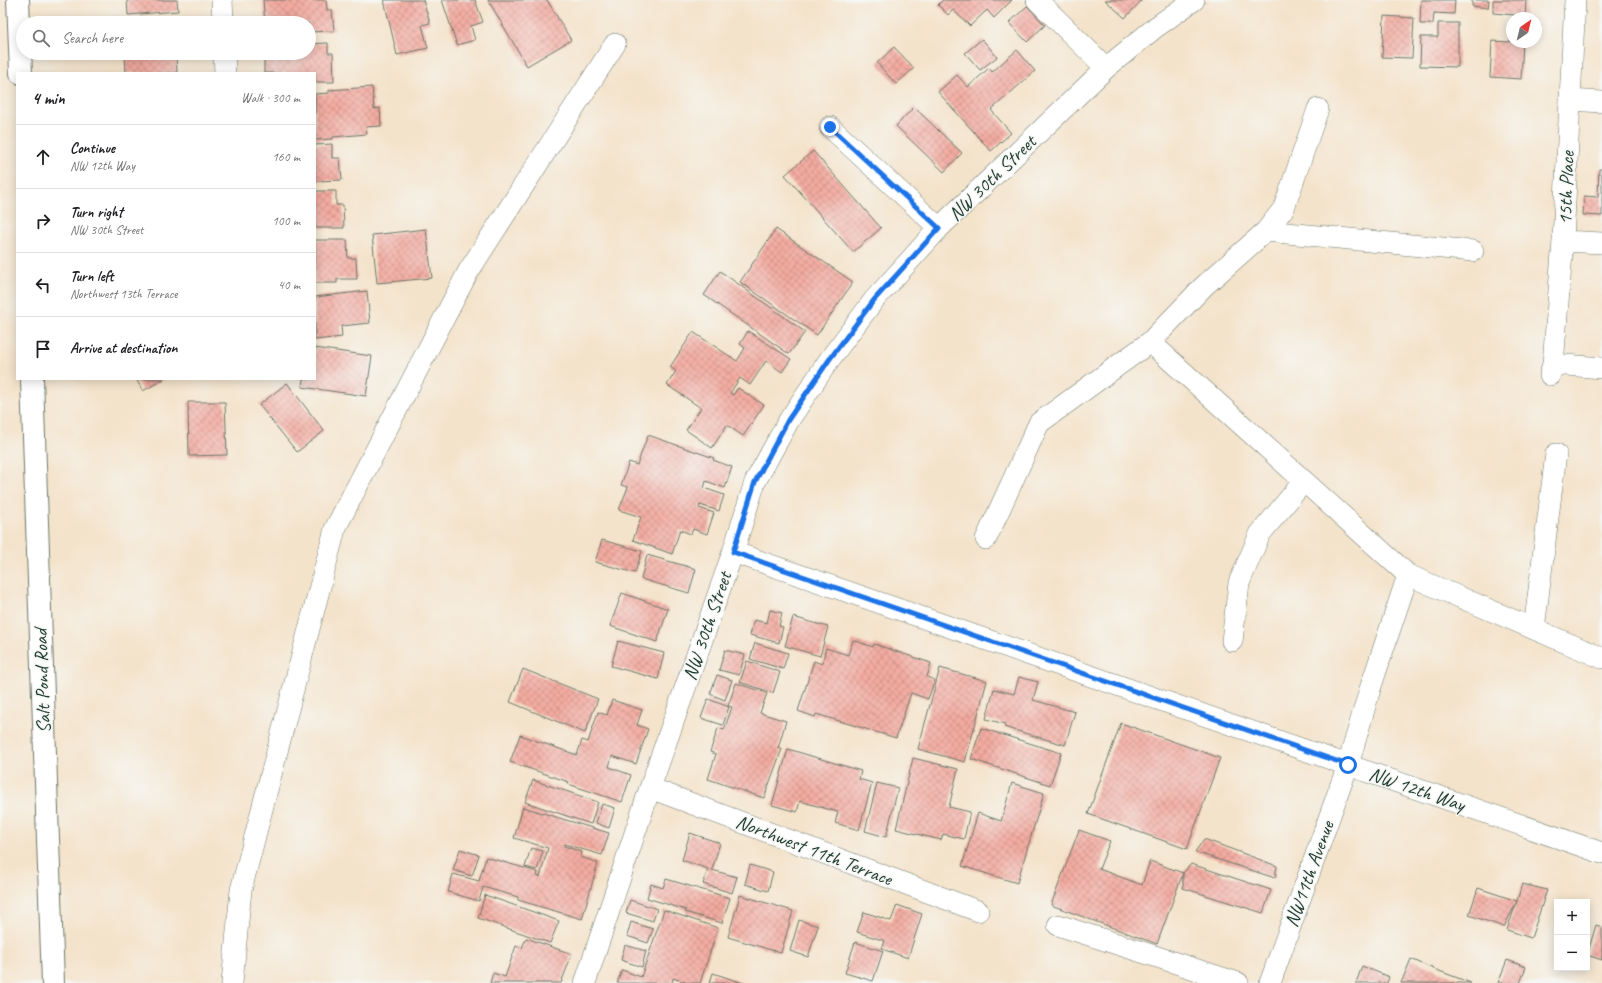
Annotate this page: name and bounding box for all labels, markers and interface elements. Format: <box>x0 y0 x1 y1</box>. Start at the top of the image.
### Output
north arrow <box>1506 12 1542 48</box>
search box <box>16 16 316 60</box>
icon: search <box>30 27 52 49</box>
text: Search here <box>62 29 123 48</box>
text: 4 min <box>32 88 65 109</box>
text: Walk · 300 m <box>241 90 300 106</box>
route end <box>821 118 839 136</box>
street label: NW 30th Street <box>943 128 1043 226</box>
text: Continue <box>70 139 115 158</box>
icon: ahead <box>32 146 54 168</box>
text: 160 m <box>272 149 300 165</box>
street label: 15th Place <box>1552 149 1580 225</box>
text: NW 12th Way <box>70 158 135 174</box>
text: Turn right <box>70 203 123 222</box>
icon: right <box>32 210 54 232</box>
text: 100 m <box>272 213 300 229</box>
text: NW 30th Street <box>70 222 143 238</box>
text: Turn left <box>70 267 113 286</box>
icon: left <box>32 274 54 296</box>
text: 40 m <box>278 277 300 293</box>
text: Northwest 13th Terrace <box>70 286 178 302</box>
icon: arrive <box>32 338 54 360</box>
text: Arrive at destination <box>70 339 177 358</box>
street label: NW 30th Street <box>677 566 738 683</box>
street label: Salt Pond Road <box>28 625 56 734</box>
route start <box>1339 756 1357 774</box>
street label: NW 12th Way <box>1366 761 1470 818</box>
street label: Northwest 11th Terrace <box>732 809 897 892</box>
street label: NW11th Avenue <box>1278 816 1340 930</box>
map controls <box>1554 899 1590 971</box>
button: + <box>1554 899 1590 935</box>
button: − <box>1554 935 1590 971</box>

